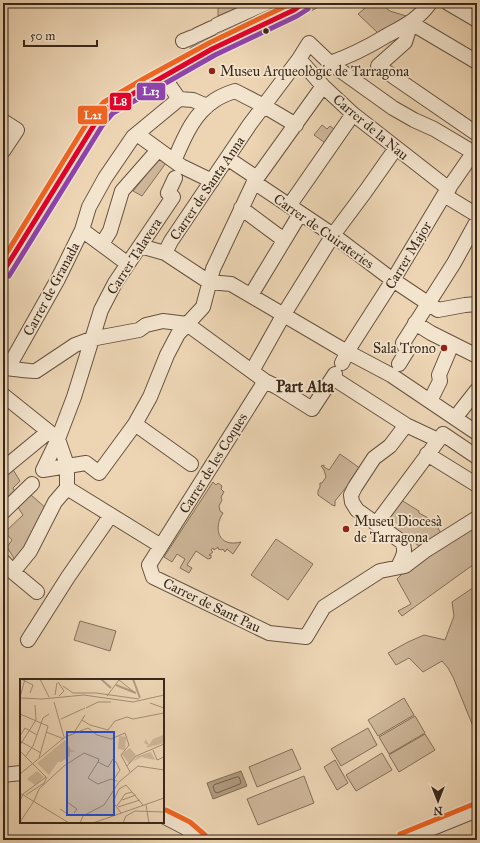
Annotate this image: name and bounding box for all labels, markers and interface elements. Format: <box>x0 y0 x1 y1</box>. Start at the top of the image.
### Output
scale bar <box>24 22 97 48</box>
unlabelled marker <box>261 26 271 36</box>
text: 50 m <box>30 29 55 43</box>
place label: Museu Arqueològic de Tarragona <box>220 63 409 81</box>
marker: Museu Arqueològic de Tarragona <box>207 66 217 76</box>
line badge: L13 <box>136 82 166 101</box>
text: L13 <box>143 85 159 99</box>
street label: Carrer de la Nau <box>329 91 412 164</box>
line badge: L8 <box>109 92 132 111</box>
text: L8 <box>113 95 127 108</box>
line badge: L21 <box>77 105 108 125</box>
text: L21 <box>84 109 103 122</box>
street label: Carrer de Santa Anna <box>166 133 249 243</box>
street label: Carrer de Cuirateries <box>270 190 377 272</box>
street label: Carrer Talavera <box>103 215 165 298</box>
street label: Carrer Major <box>382 218 436 292</box>
street label: Carrer de Granada <box>20 239 83 339</box>
place label: Sala Trono <box>373 340 436 357</box>
marker: Sala Trono <box>439 343 449 353</box>
district label: Part Alta <box>276 377 335 396</box>
street label: Carrer de les Coques <box>176 410 252 517</box>
place label: Museu Diocesà de Tarragona <box>354 513 442 546</box>
marker: Museu Diocesà de Tarragona <box>341 524 351 534</box>
street label: Carrer de Sant Pau <box>160 574 264 637</box>
inset map <box>20 679 164 823</box>
north arrow <box>418 781 458 821</box>
text: N <box>433 804 443 817</box>

